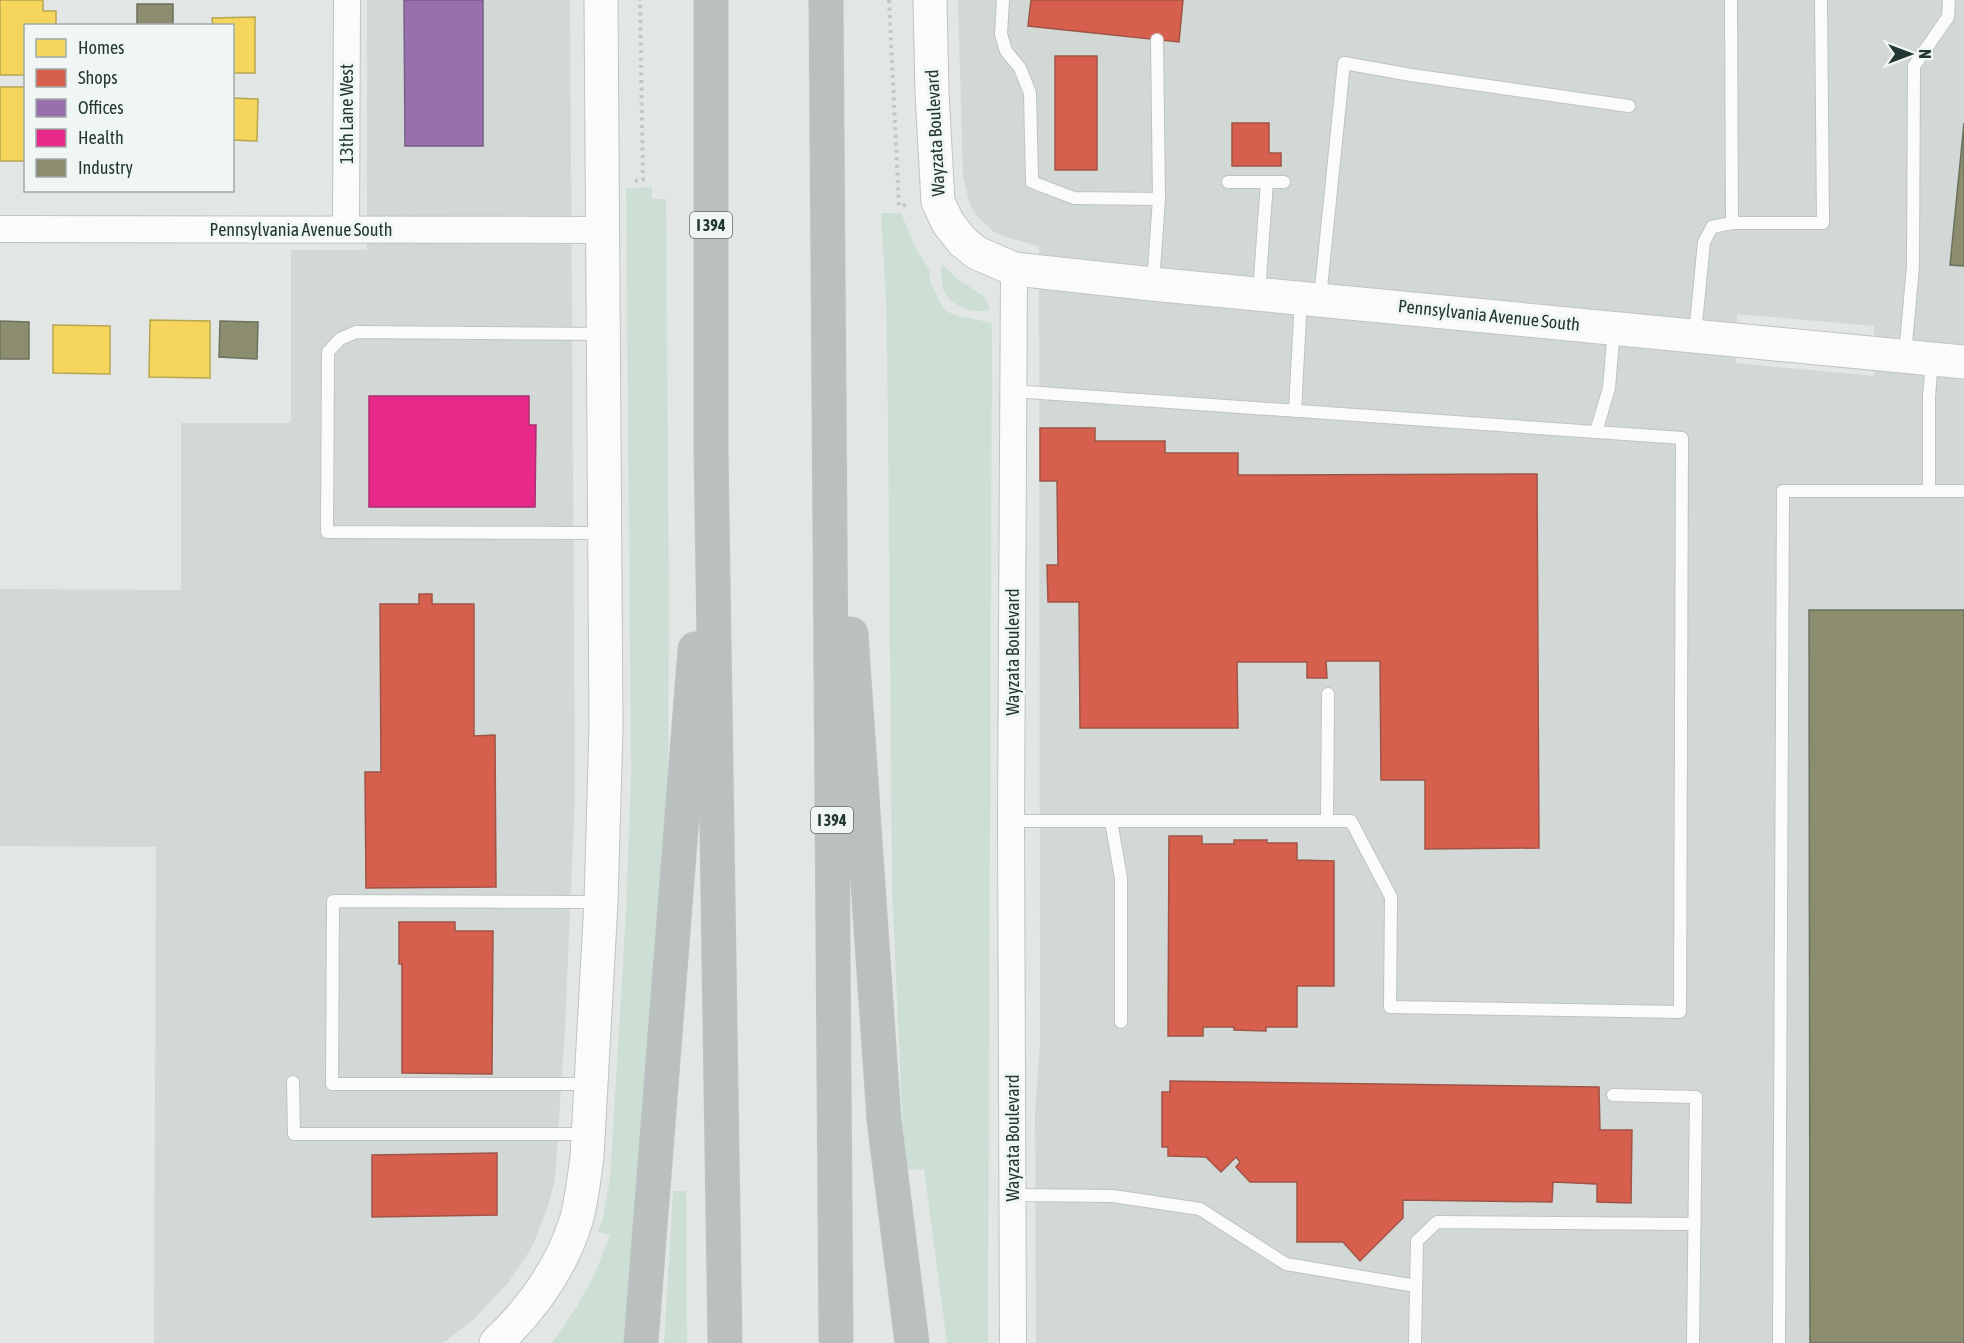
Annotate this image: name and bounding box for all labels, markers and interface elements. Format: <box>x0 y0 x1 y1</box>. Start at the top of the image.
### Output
legend <box>24 24 234 192</box>
north arrow <box>1880 24 1940 84</box>
text: Homes <box>78 37 124 58</box>
text: N <box>1916 49 1934 59</box>
street label: 13th Lane West <box>336 64 357 164</box>
text: Shops <box>78 67 118 88</box>
street label: Wayzata Boulevard <box>921 69 949 197</box>
text: Offices <box>78 97 124 118</box>
text: Health <box>78 127 124 148</box>
text: Industry <box>78 157 133 178</box>
road number: I 394 <box>690 212 732 238</box>
street label: Pennsylvania Avenue South <box>210 219 392 240</box>
street label: Pennsylvania Avenue South <box>1397 295 1581 335</box>
street label: Wayzata Boulevard <box>1002 589 1023 715</box>
road number: I 394 <box>811 807 853 833</box>
street label: Wayzata Boulevard <box>1002 1075 1023 1201</box>

